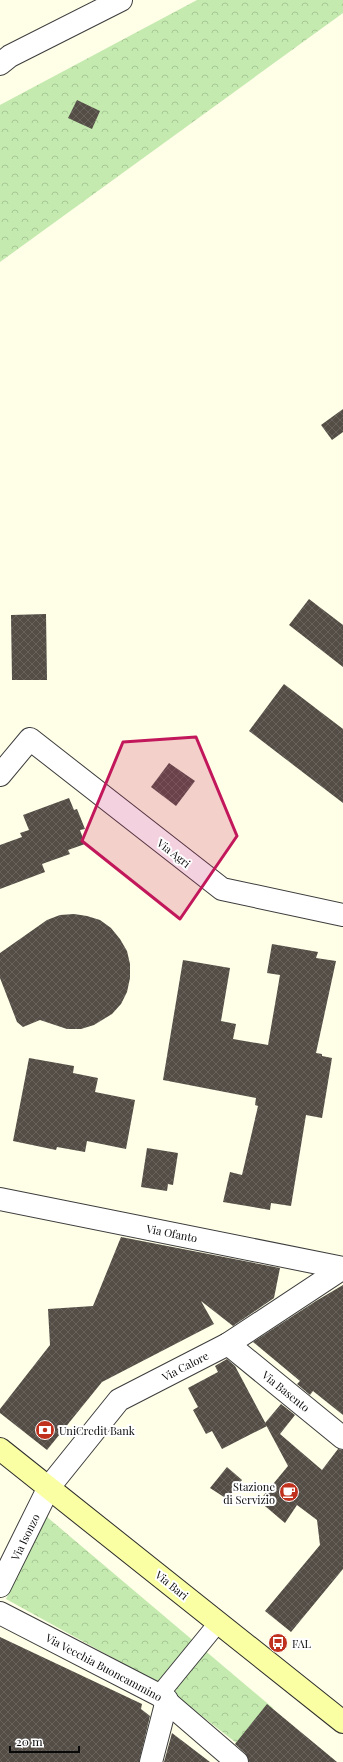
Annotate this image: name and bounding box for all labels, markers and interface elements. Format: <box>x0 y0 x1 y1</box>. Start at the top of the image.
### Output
street label: Via Agri <box>153 835 194 871</box>
street label: Via Ofanto <box>144 1221 199 1245</box>
street label: Via Calore <box>158 1348 211 1385</box>
street label: Via Basento <box>258 1367 313 1415</box>
bank icon: UniCredit Bank <box>34 1419 56 1441</box>
place label: UniCredit Bank <box>59 1423 135 1438</box>
place label: Stazione di Servizio <box>223 1479 275 1507</box>
cafe icon: Stazione di Servizio <box>278 1481 300 1503</box>
street label: Via Isonzo <box>7 1511 43 1564</box>
street label: Via Bari <box>152 1566 192 1603</box>
street label: Via Vecchia Buoncammino <box>42 1629 165 1704</box>
bus stop icon: FAL <box>267 1632 289 1654</box>
place label: FAL <box>292 1636 311 1651</box>
scale bar <box>10 1728 79 1754</box>
text: 20 m <box>16 1733 43 1749</box>

